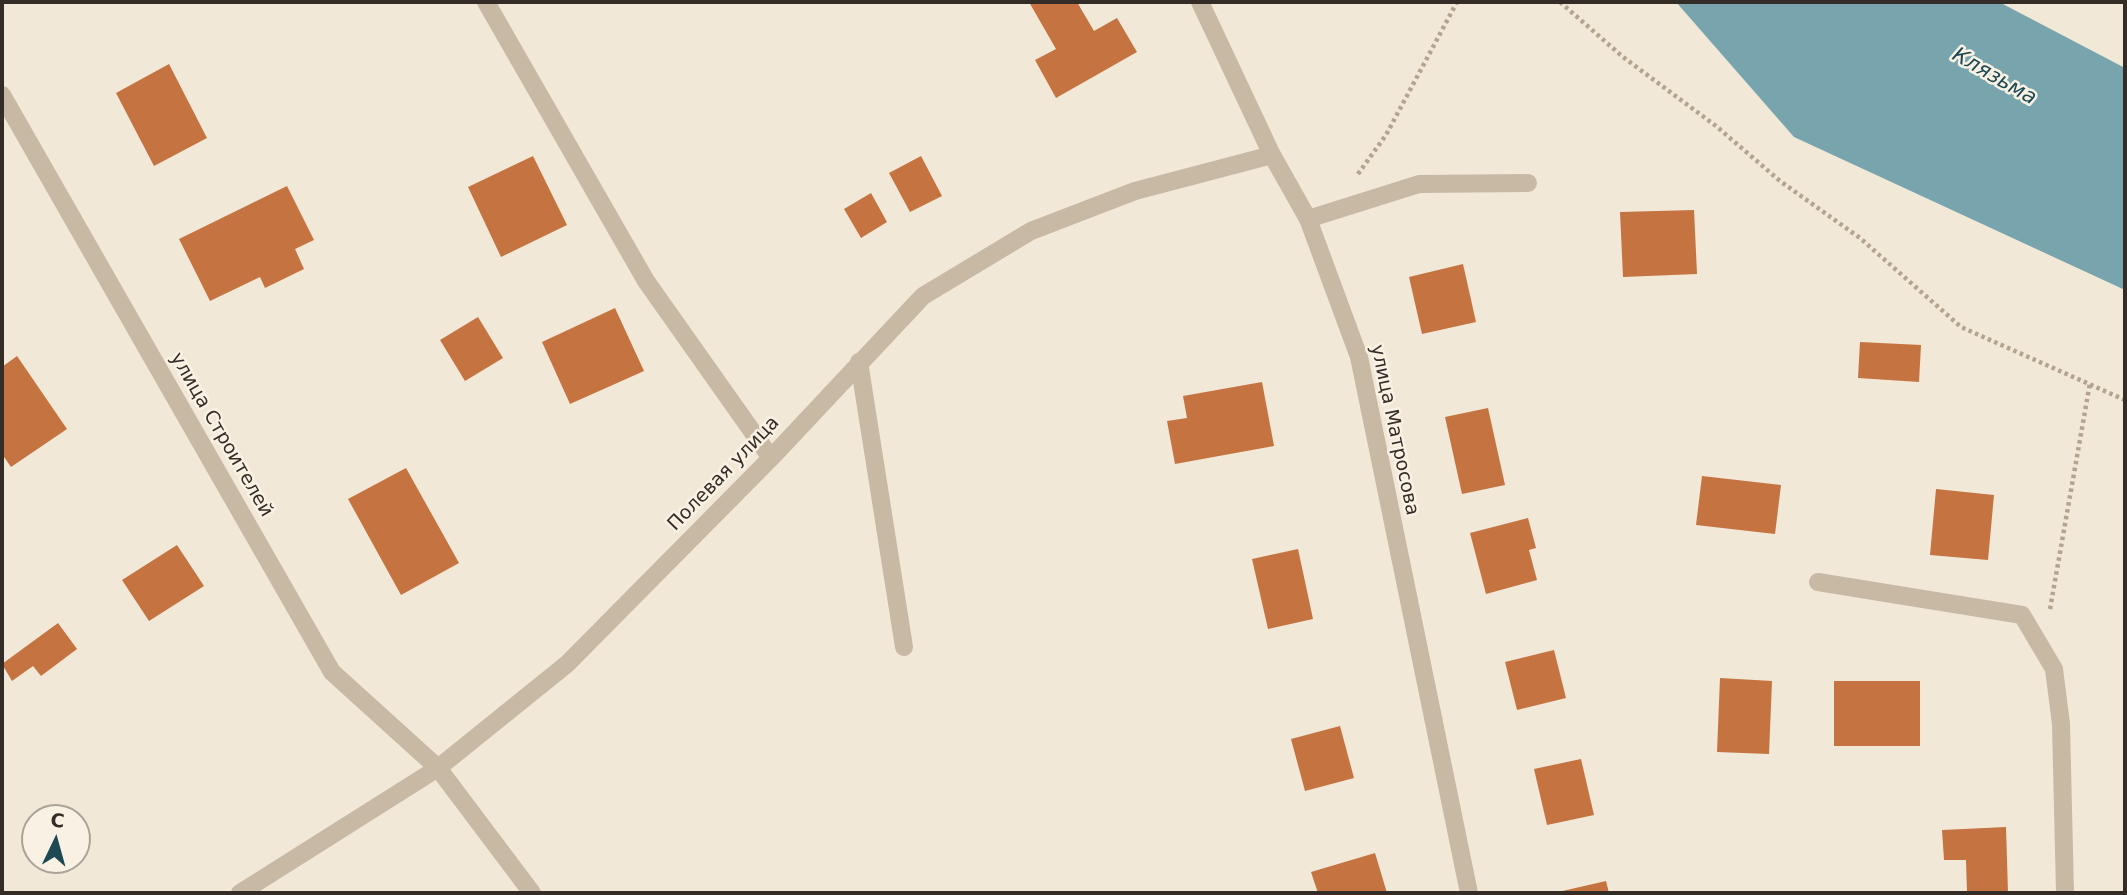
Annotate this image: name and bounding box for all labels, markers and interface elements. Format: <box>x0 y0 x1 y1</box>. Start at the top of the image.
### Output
water label: Клязьма <box>1947 43 2041 111</box>
street label: улица Матросова <box>1365 343 1423 517</box>
street label: улица Строителей <box>165 349 277 521</box>
street label: Полевая улица <box>664 412 784 536</box>
north arrow <box>21 804 91 874</box>
text: С <box>50 809 66 832</box>

